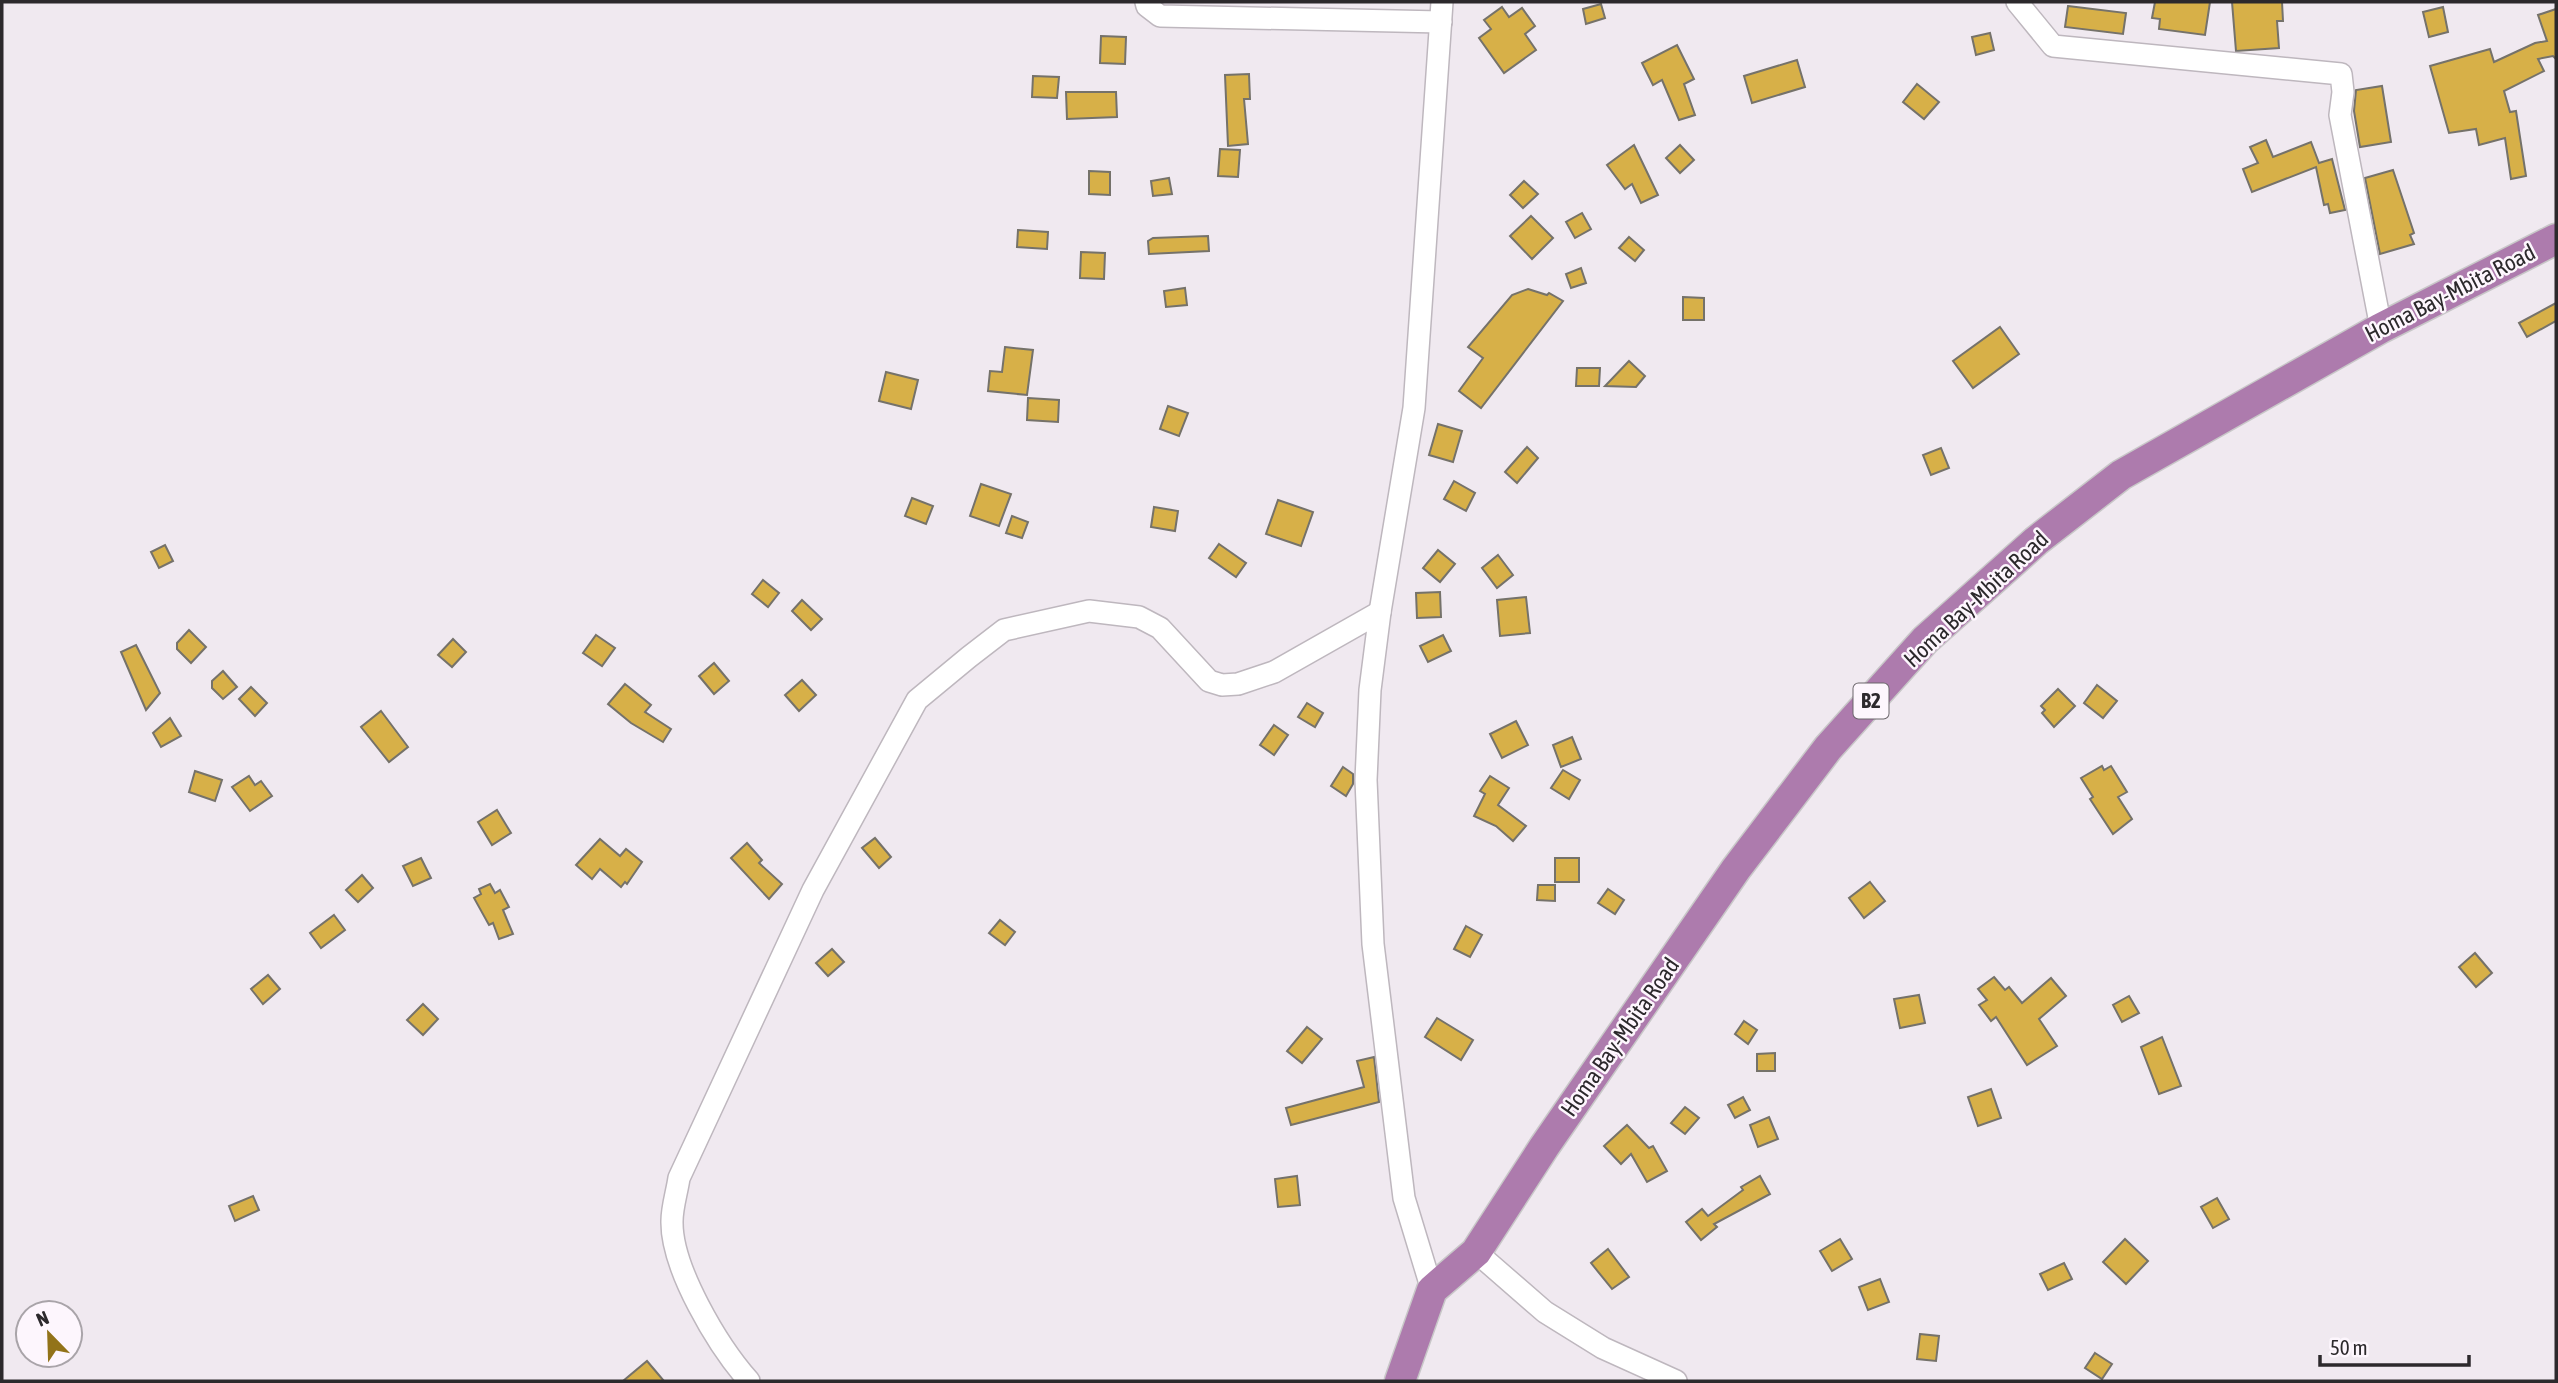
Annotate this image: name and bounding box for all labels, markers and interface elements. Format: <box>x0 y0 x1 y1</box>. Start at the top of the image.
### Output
street label: Homa Bay-Mbita Road <box>2361 239 2539 347</box>
street label: Homa Bay-Mbita Road <box>1899 526 2053 672</box>
road number: B2 <box>1854 684 1888 718</box>
street label: Homa Bay-Mbita Road <box>1556 953 1684 1121</box>
north arrow <box>14 1299 84 1369</box>
text: N <box>33 1306 52 1331</box>
scale bar <box>2320 1324 2469 1368</box>
text: 50 m <box>2330 1335 2368 1359</box>

